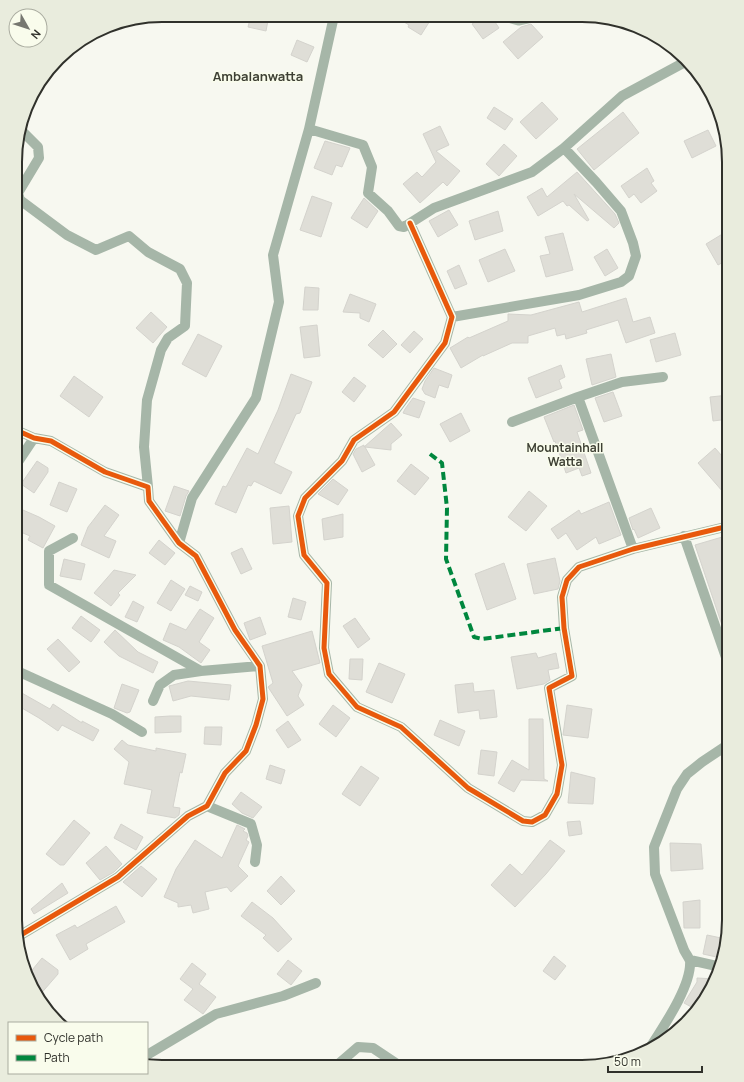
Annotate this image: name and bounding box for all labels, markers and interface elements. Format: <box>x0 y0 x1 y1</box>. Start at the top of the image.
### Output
north arrow <box>8 8 48 48</box>
text: N <box>28 27 44 42</box>
district label: Ambalanwatta <box>213 67 303 85</box>
district label: Mountainhall Watta <box>527 439 603 470</box>
legend <box>8 1022 148 1074</box>
text: Cycle path <box>44 1029 103 1046</box>
scale bar <box>608 1048 702 1074</box>
text: Path <box>44 1049 70 1066</box>
text: 50 m <box>614 1053 641 1070</box>

